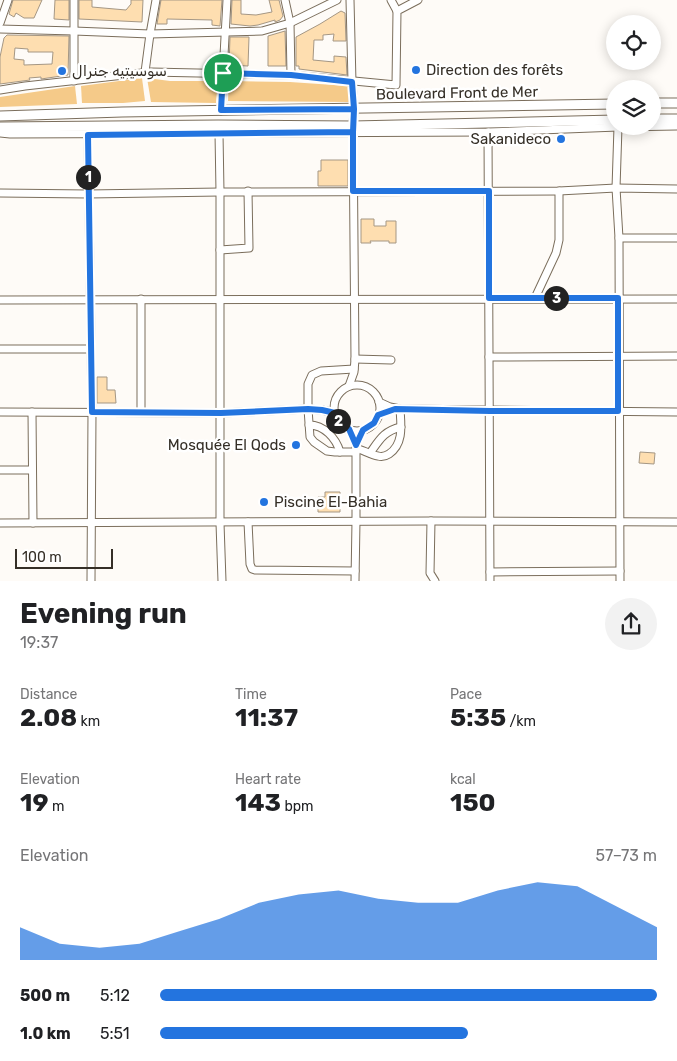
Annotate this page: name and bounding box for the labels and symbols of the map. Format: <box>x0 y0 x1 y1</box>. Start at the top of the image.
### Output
pin <box>202 52 244 94</box>
place label: Direction des forêts <box>426 61 563 79</box>
place label: سوسيتيه جنرال <box>72 62 167 80</box>
marker: Direction des forêts <box>410 64 422 76</box>
marker: سوسيتيه جنرال <box>56 65 68 77</box>
street label: Boulevard Front de Mer <box>376 83 538 103</box>
place label: Sakanideco <box>471 130 551 148</box>
marker: Sakanideco <box>555 133 567 145</box>
pin: 1 <box>76 164 100 190</box>
pin: 3 <box>544 286 568 310</box>
pin: 2 <box>326 408 350 434</box>
place label: Mosquée El Qods <box>168 436 286 454</box>
marker: Mosquée El Qods <box>290 439 302 451</box>
place label: Piscine El-Bahia <box>274 493 387 511</box>
marker: Piscine El-Bahia <box>258 496 270 508</box>
scale bar <box>15 546 112 569</box>

